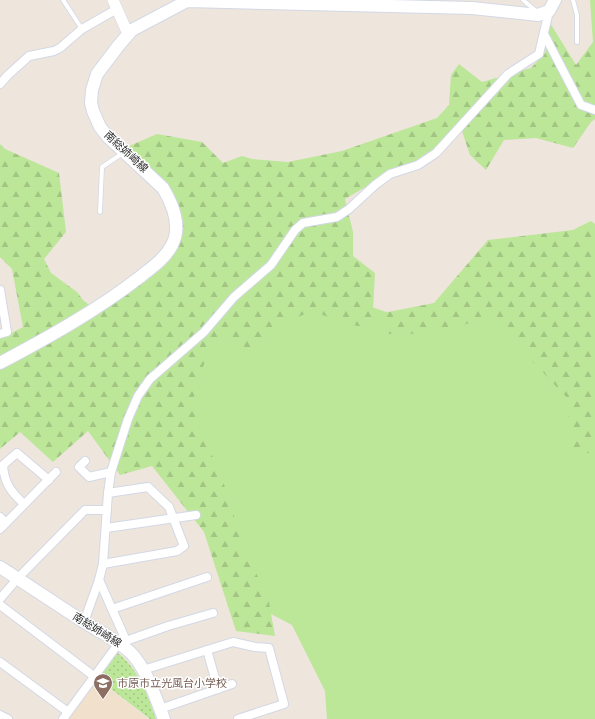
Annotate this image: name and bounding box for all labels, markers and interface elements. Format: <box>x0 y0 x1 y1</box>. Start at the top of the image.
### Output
street label: 南総姉崎線 <box>101 128 151 176</box>
street label: 南総姉崎線 <box>70 610 124 650</box>
school or university icon: 市原市立光風台小学校 <box>92 672 114 700</box>
place label: 市原市立光風台小学校 <box>117 677 227 690</box>

